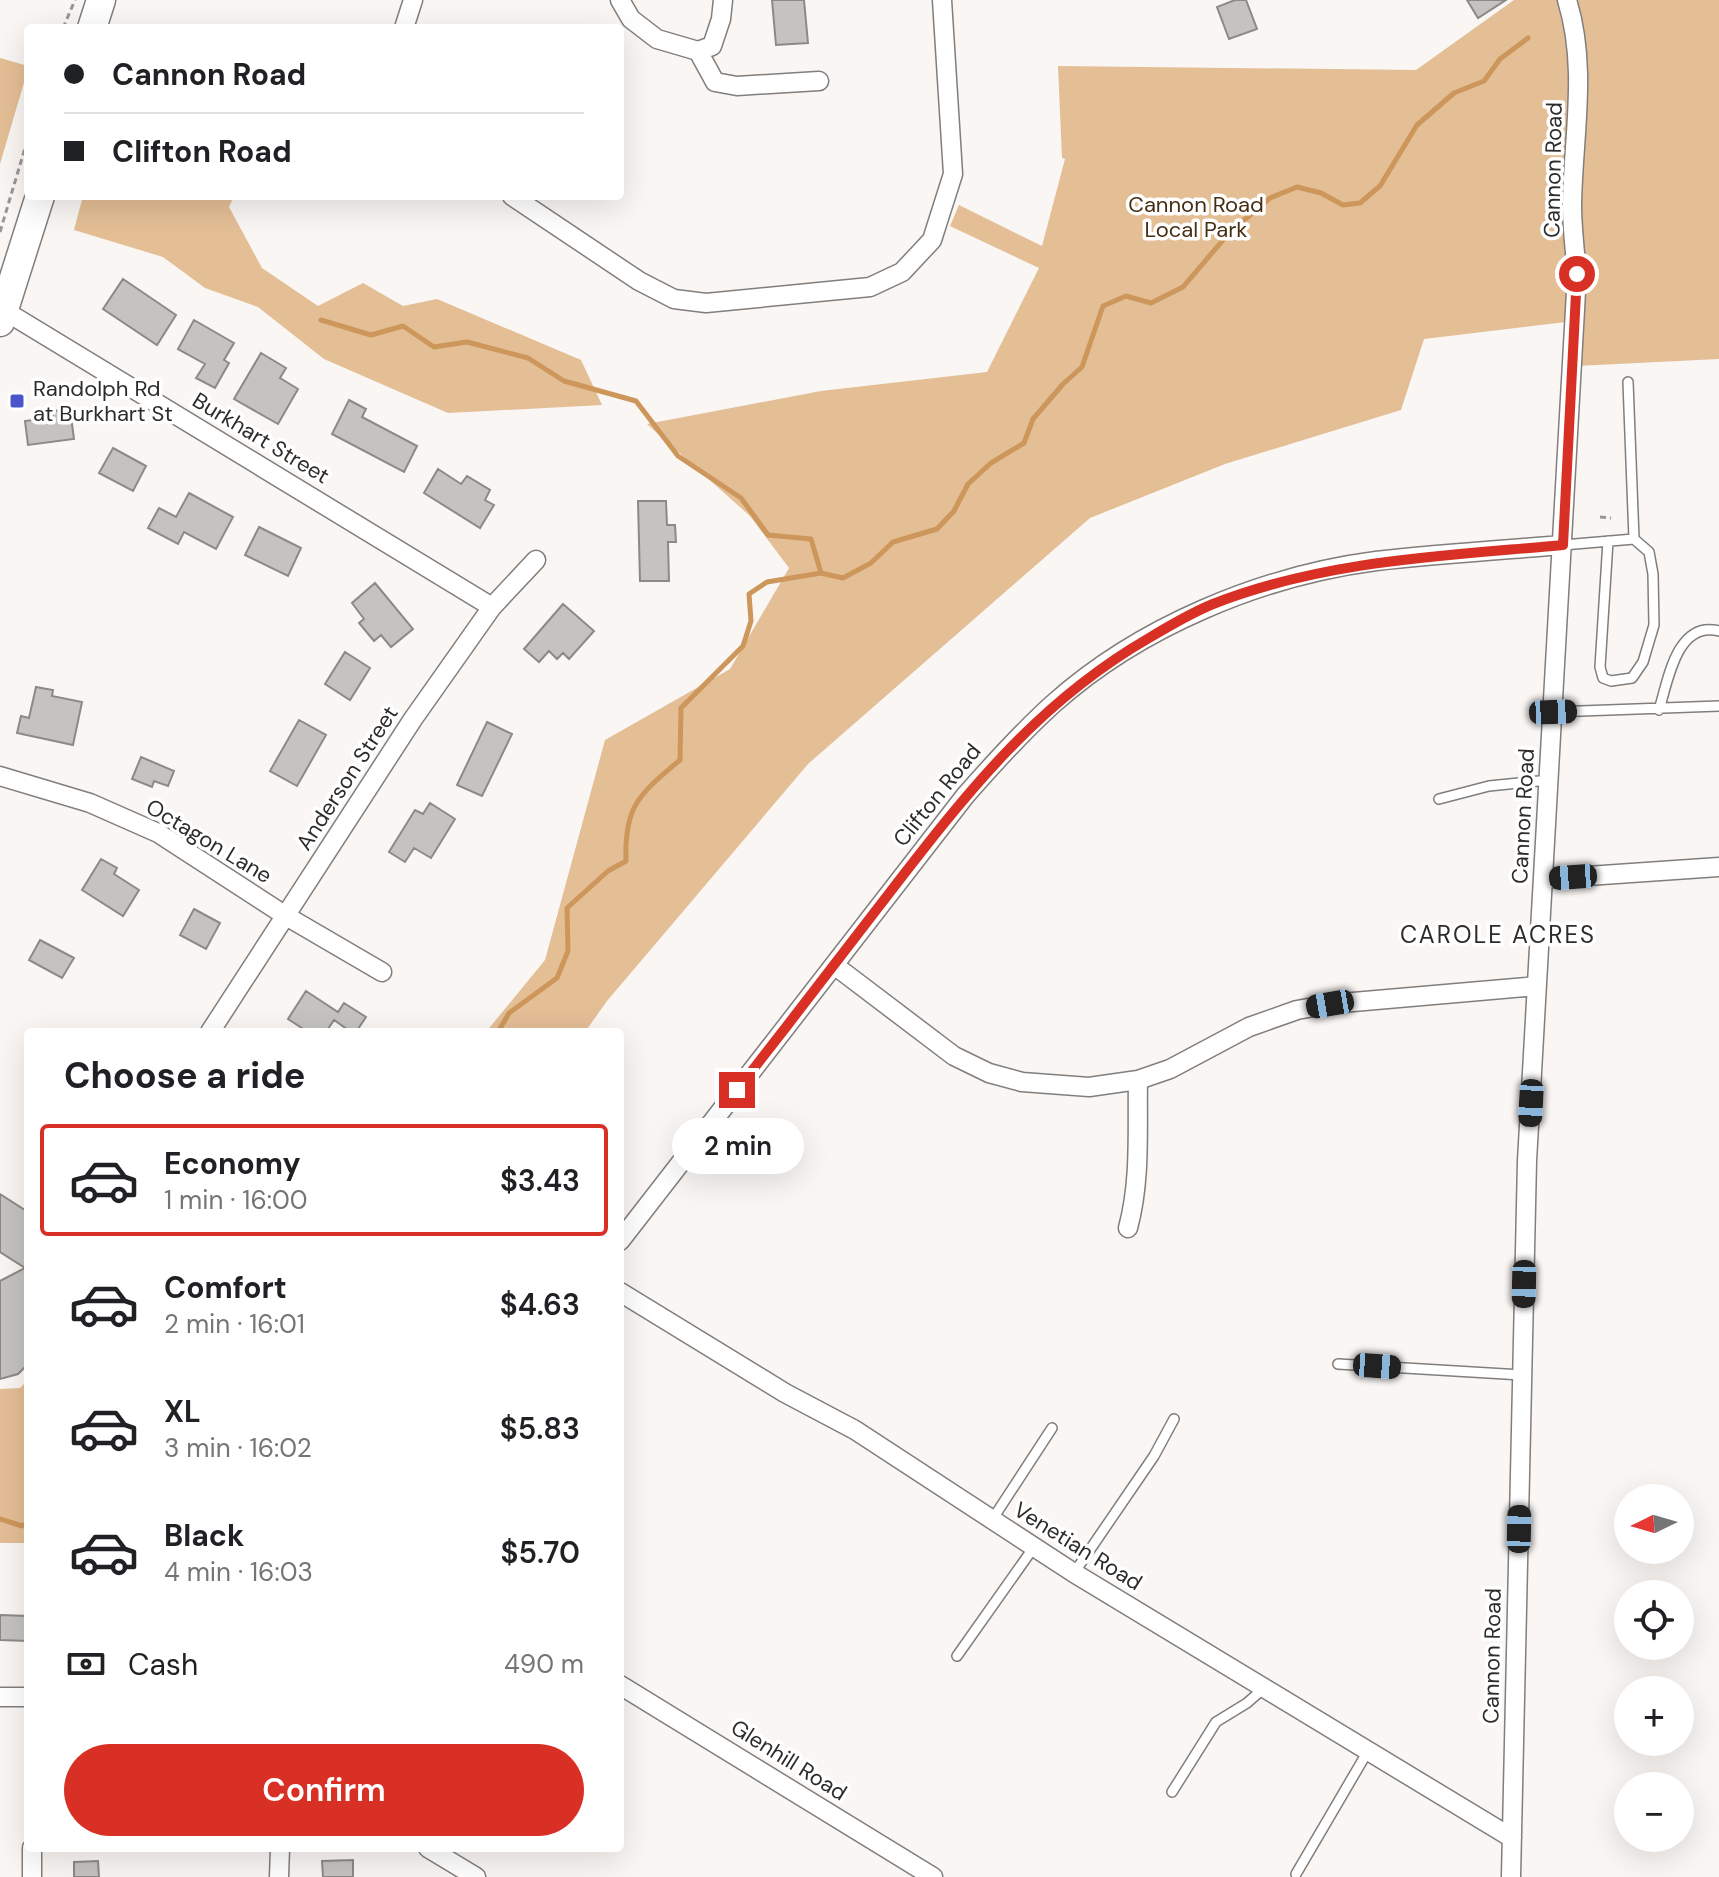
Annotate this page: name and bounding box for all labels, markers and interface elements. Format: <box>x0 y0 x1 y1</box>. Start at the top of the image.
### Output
text: Cannon Road <box>112 55 306 94</box>
street label: Cannon Road <box>1537 102 1569 238</box>
text: Clifton Road <box>112 132 292 171</box>
park label: Cannon Road Local Park <box>1128 190 1264 244</box>
route start <box>1559 256 1595 292</box>
place label: Randolph Rd at Burkhart St <box>33 374 173 428</box>
street label: Burkhart Street <box>187 386 335 490</box>
marker: Randolph Rd at Burkhart St <box>8 392 26 410</box>
car <box>1529 699 1577 725</box>
street label: Anderson Street <box>289 700 405 856</box>
street label: Clifton Road <box>887 737 987 853</box>
street label: Cannon Road <box>1505 747 1541 885</box>
street label: Octagon Lane <box>141 792 277 890</box>
car <box>1548 863 1598 891</box>
district label: CAROLE ACRES <box>1400 919 1596 950</box>
car <box>1304 988 1356 1020</box>
text: Choose a ride <box>64 1052 305 1099</box>
route end <box>719 1072 755 1108</box>
car <box>1518 1078 1544 1128</box>
callout: 2 min <box>671 1118 803 1174</box>
text: 2 min <box>704 1129 772 1163</box>
icon: car <box>68 1144 140 1216</box>
text: Economy <box>164 1144 301 1183</box>
text: $3.43 <box>500 1161 580 1200</box>
text: 1 min · 16:00 <box>164 1183 308 1217</box>
car <box>1512 1260 1536 1308</box>
icon: car <box>68 1268 140 1340</box>
text: Comfort <box>164 1268 287 1307</box>
text: $4.63 <box>500 1285 580 1324</box>
text: 2 min · 16:01 <box>164 1307 305 1341</box>
car <box>1352 1352 1402 1380</box>
icon: car <box>68 1392 140 1464</box>
text: XL <box>164 1392 201 1431</box>
text: $5.83 <box>500 1409 580 1448</box>
text: 3 min · 16:02 <box>164 1431 312 1465</box>
north arrow <box>1614 1484 1694 1564</box>
map controls <box>1614 1484 1694 1852</box>
street label: Venetian Road <box>1008 1495 1148 1597</box>
car <box>1507 1505 1531 1553</box>
icon: car <box>68 1516 140 1588</box>
text: Black <box>164 1516 244 1555</box>
text: $5.70 <box>501 1533 580 1572</box>
text: 4 min · 16:03 <box>164 1555 313 1589</box>
button: locate <box>1614 1580 1694 1660</box>
street label: Cannon Road <box>1476 1588 1508 1724</box>
icon: cash <box>64 1642 108 1686</box>
text: Cash <box>128 1645 198 1684</box>
text: 490 m <box>504 1647 584 1681</box>
button: + <box>1614 1676 1694 1756</box>
street label: Glenhill Road <box>726 1713 852 1807</box>
button: Confirm <box>64 1744 584 1836</box>
button: − <box>1614 1772 1694 1852</box>

